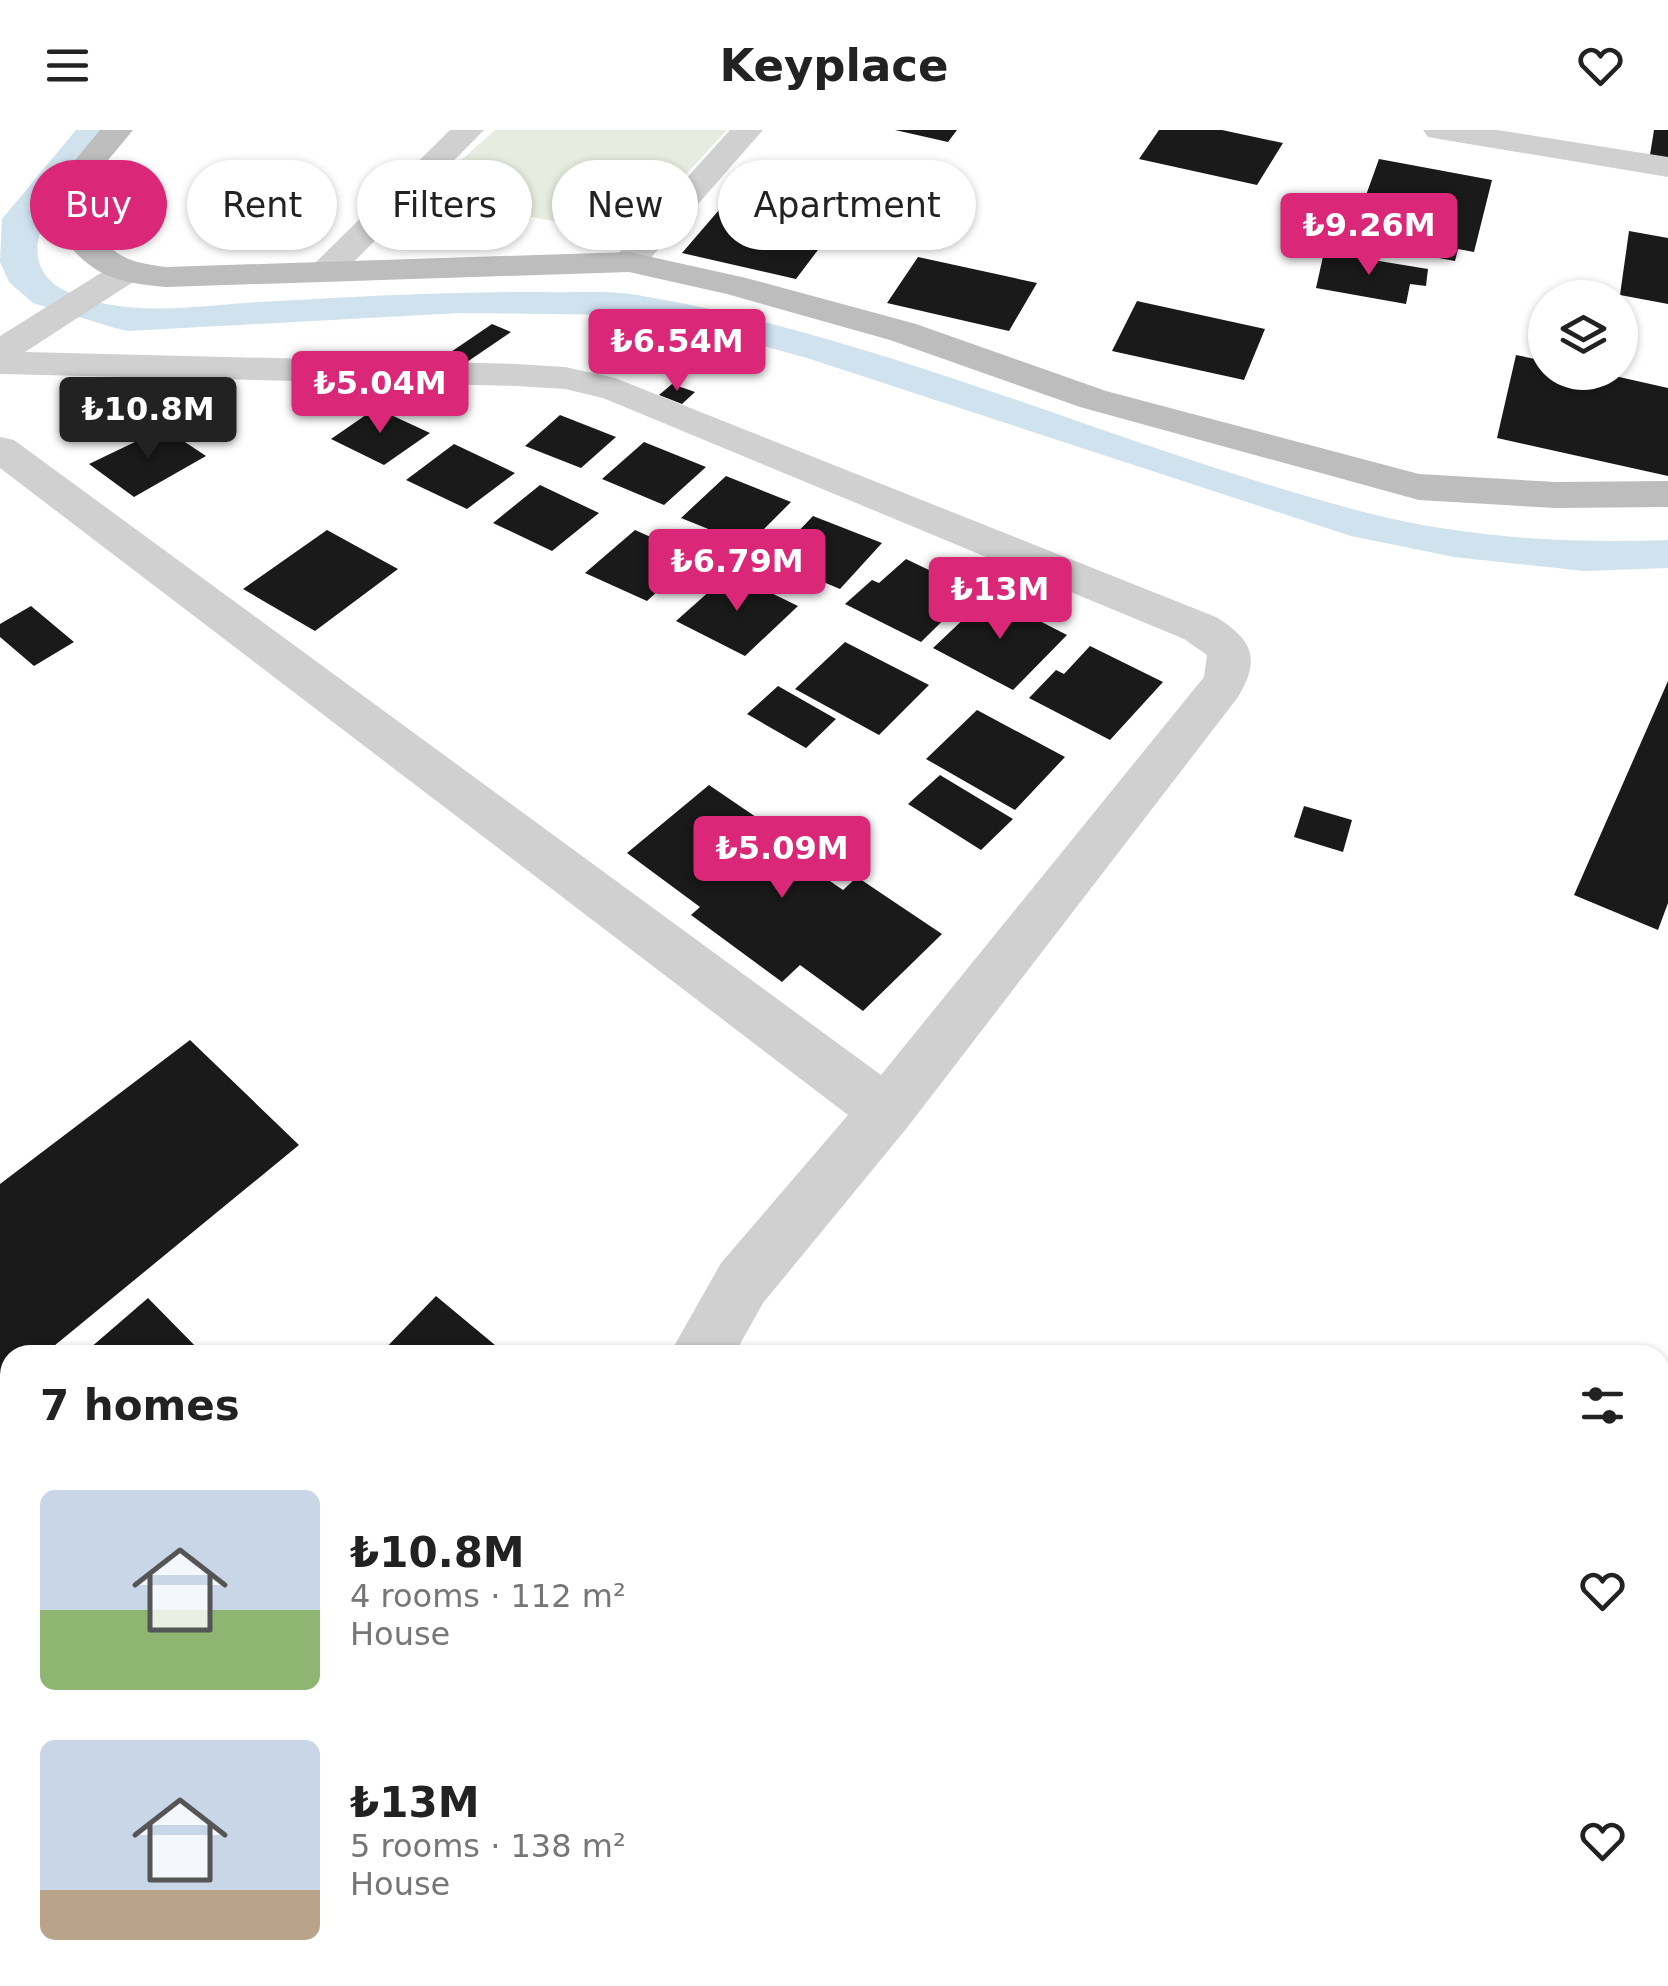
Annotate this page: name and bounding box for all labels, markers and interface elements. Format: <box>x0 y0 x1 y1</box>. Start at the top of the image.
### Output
icon: menu <box>40 38 95 93</box>
icon: heart <box>1573 38 1628 93</box>
text: Keyplace <box>719 39 949 92</box>
chip: Buy <box>30 160 167 250</box>
chip: Rent <box>187 160 337 250</box>
chip: Filters <box>357 160 532 250</box>
chip: New <box>552 160 698 250</box>
chip: Apartment <box>718 160 976 250</box>
pin: ₺9.26M <box>1288 193 1450 278</box>
text: ₺9.26M <box>1302 206 1436 244</box>
map controls <box>1528 280 1638 390</box>
button: layers <box>1528 280 1638 390</box>
pin: ₺6.54M <box>596 309 758 394</box>
text: ₺6.54M <box>610 322 744 360</box>
pin: ₺5.04M <box>299 351 461 436</box>
text: ₺5.04M <box>313 364 447 402</box>
pin: ₺10.8M <box>67 377 229 462</box>
text: ₺10.8M <box>81 390 215 428</box>
pin: ₺6.79M <box>656 529 818 614</box>
text: ₺6.79M <box>670 542 804 580</box>
pin: ₺13M <box>941 557 1059 642</box>
text: ₺13M <box>951 570 1049 608</box>
pin: ₺5.09M <box>701 816 863 901</box>
text: ₺5.09M <box>715 829 849 867</box>
icon: filters <box>1575 1378 1630 1433</box>
text: 7 homes <box>40 1381 240 1430</box>
text: ₺10.8M <box>350 1528 525 1577</box>
icon: home <box>120 1530 240 1650</box>
icon: heart <box>1575 1563 1630 1618</box>
text: 4 rooms · 112 m² <box>350 1577 626 1615</box>
text: House <box>350 1615 450 1653</box>
text: ₺13M <box>350 1778 479 1827</box>
icon: home <box>120 1780 240 1900</box>
icon: heart <box>1575 1813 1630 1868</box>
text: 5 rooms · 138 m² <box>350 1827 626 1865</box>
text: House <box>350 1865 450 1903</box>

